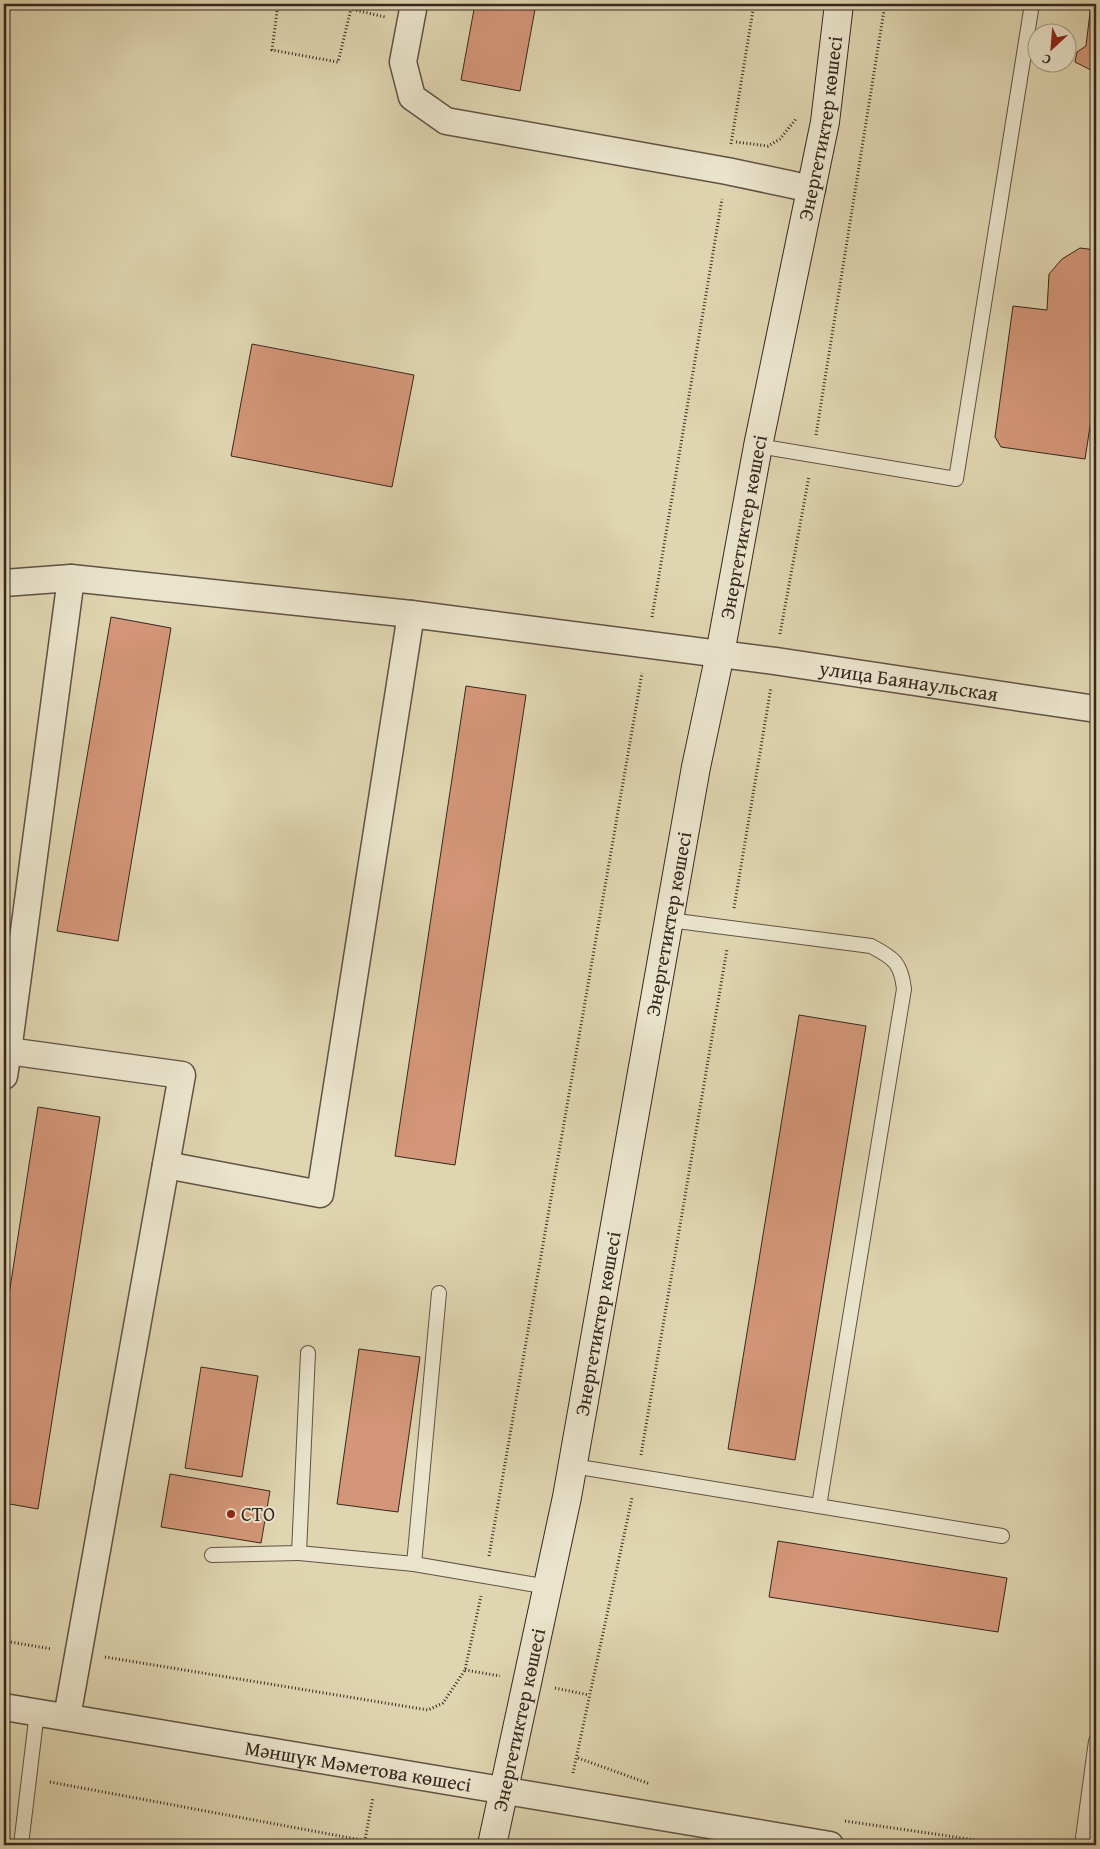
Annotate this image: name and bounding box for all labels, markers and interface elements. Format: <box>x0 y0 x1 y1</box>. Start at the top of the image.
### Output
north arrow <box>1028 22 1078 72</box>
street label: Энергетиктер көшесі <box>790 34 849 223</box>
text: С <box>1038 49 1054 70</box>
street label: Энергетиктер көшесі <box>712 432 774 621</box>
street label: улица Баянаульская <box>816 653 1000 708</box>
street label: Энергетиктер көшесі <box>637 829 698 1018</box>
street label: Энергетиктер көшесі <box>567 1229 628 1418</box>
place label: СТО <box>241 1499 275 1528</box>
marker: СТО <box>225 1508 237 1520</box>
street label: Энергетиктер көшесі <box>485 1625 552 1814</box>
street label: Мәншүк Мәметова көшесі <box>243 1732 474 1799</box>

